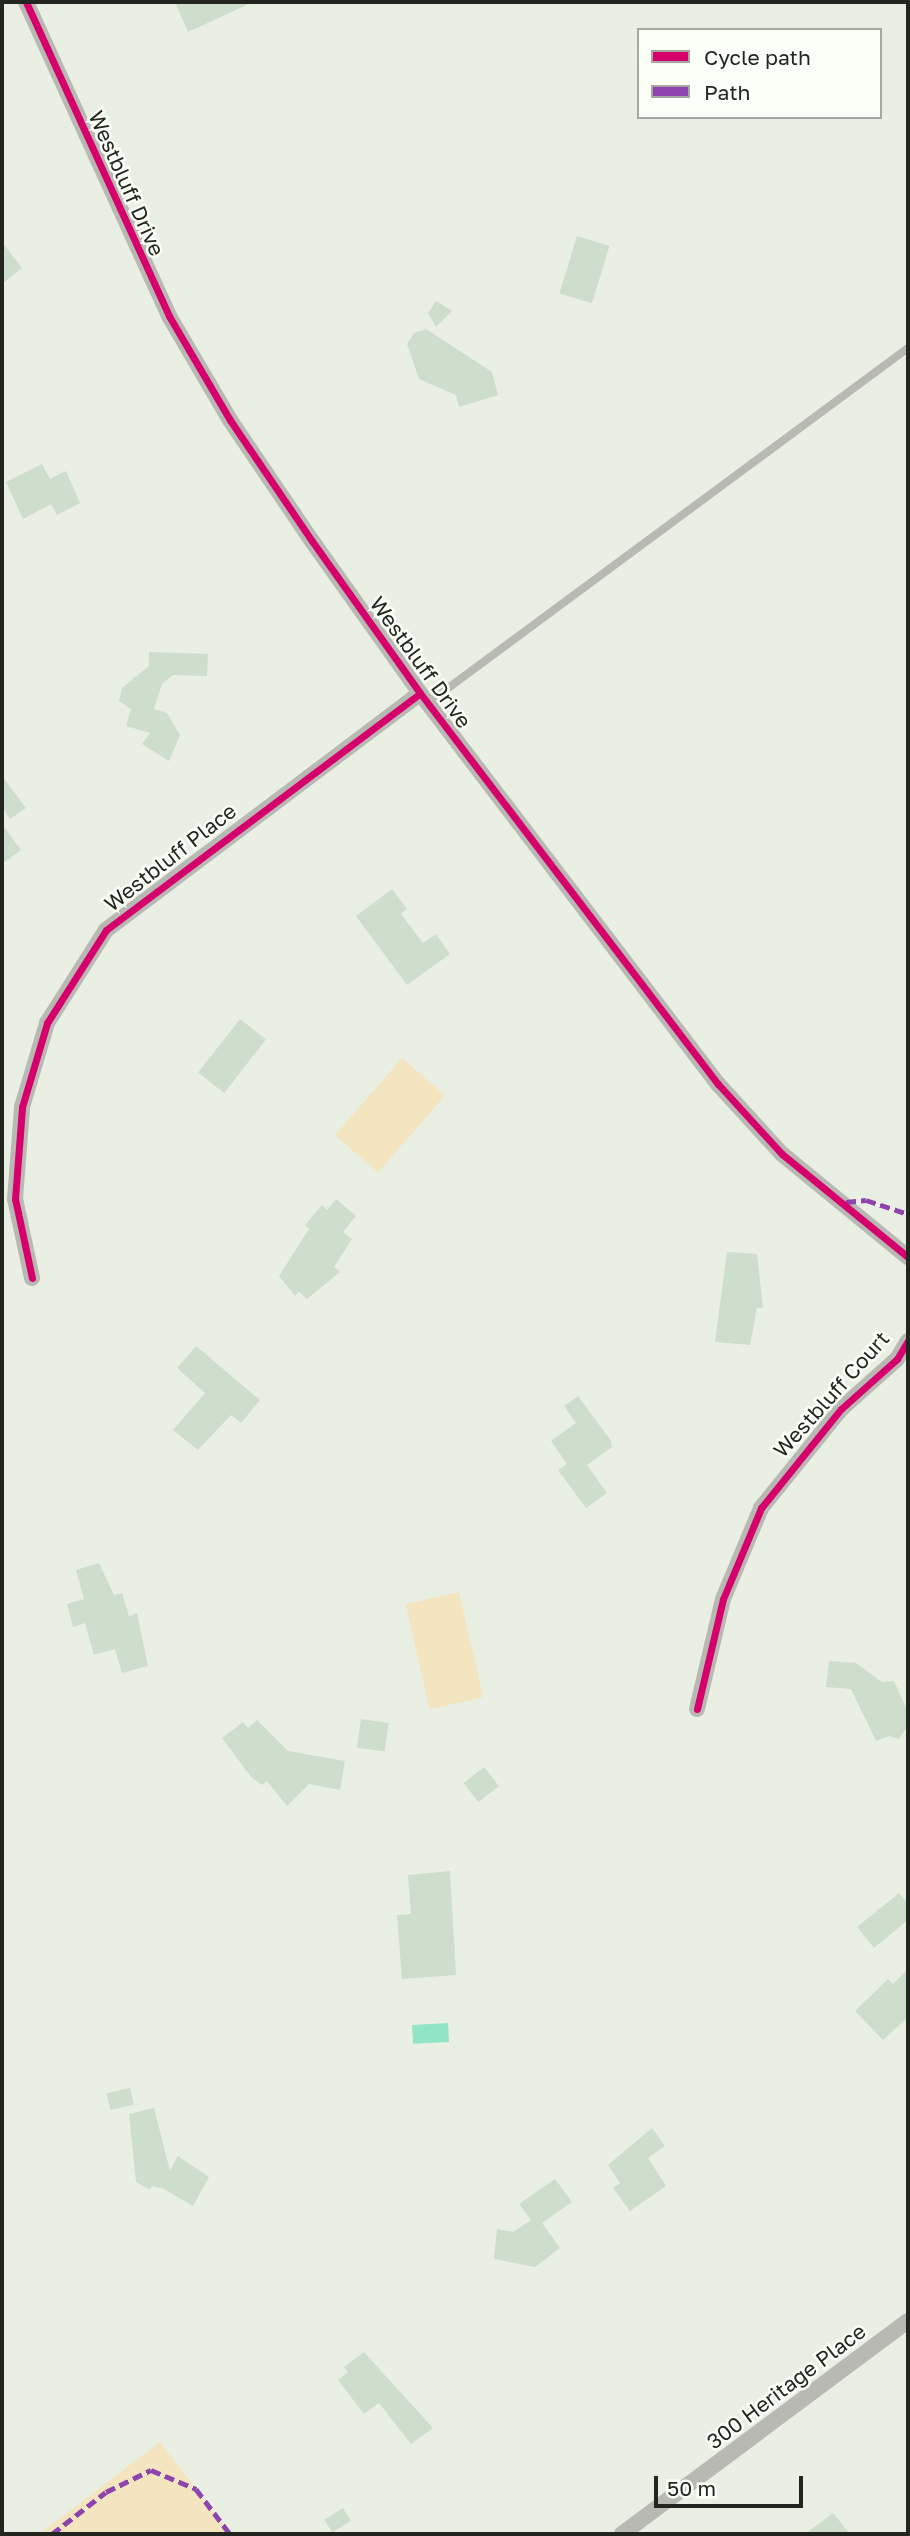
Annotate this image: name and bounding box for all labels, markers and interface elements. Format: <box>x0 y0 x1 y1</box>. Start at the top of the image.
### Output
legend <box>637 28 882 119</box>
text: Cycle path <box>704 44 811 70</box>
text: Path <box>704 79 751 105</box>
street label: Westbluff Drive <box>84 107 170 259</box>
street label: Westbluff Drive <box>365 591 477 733</box>
street label: Westbluff Place <box>99 798 241 916</box>
street label: Westbluff Court <box>768 1326 894 1462</box>
street label: 300 Heritage Place <box>702 2318 870 2454</box>
scale bar <box>658 2462 807 2506</box>
text: 50 m <box>667 2475 716 2501</box>

